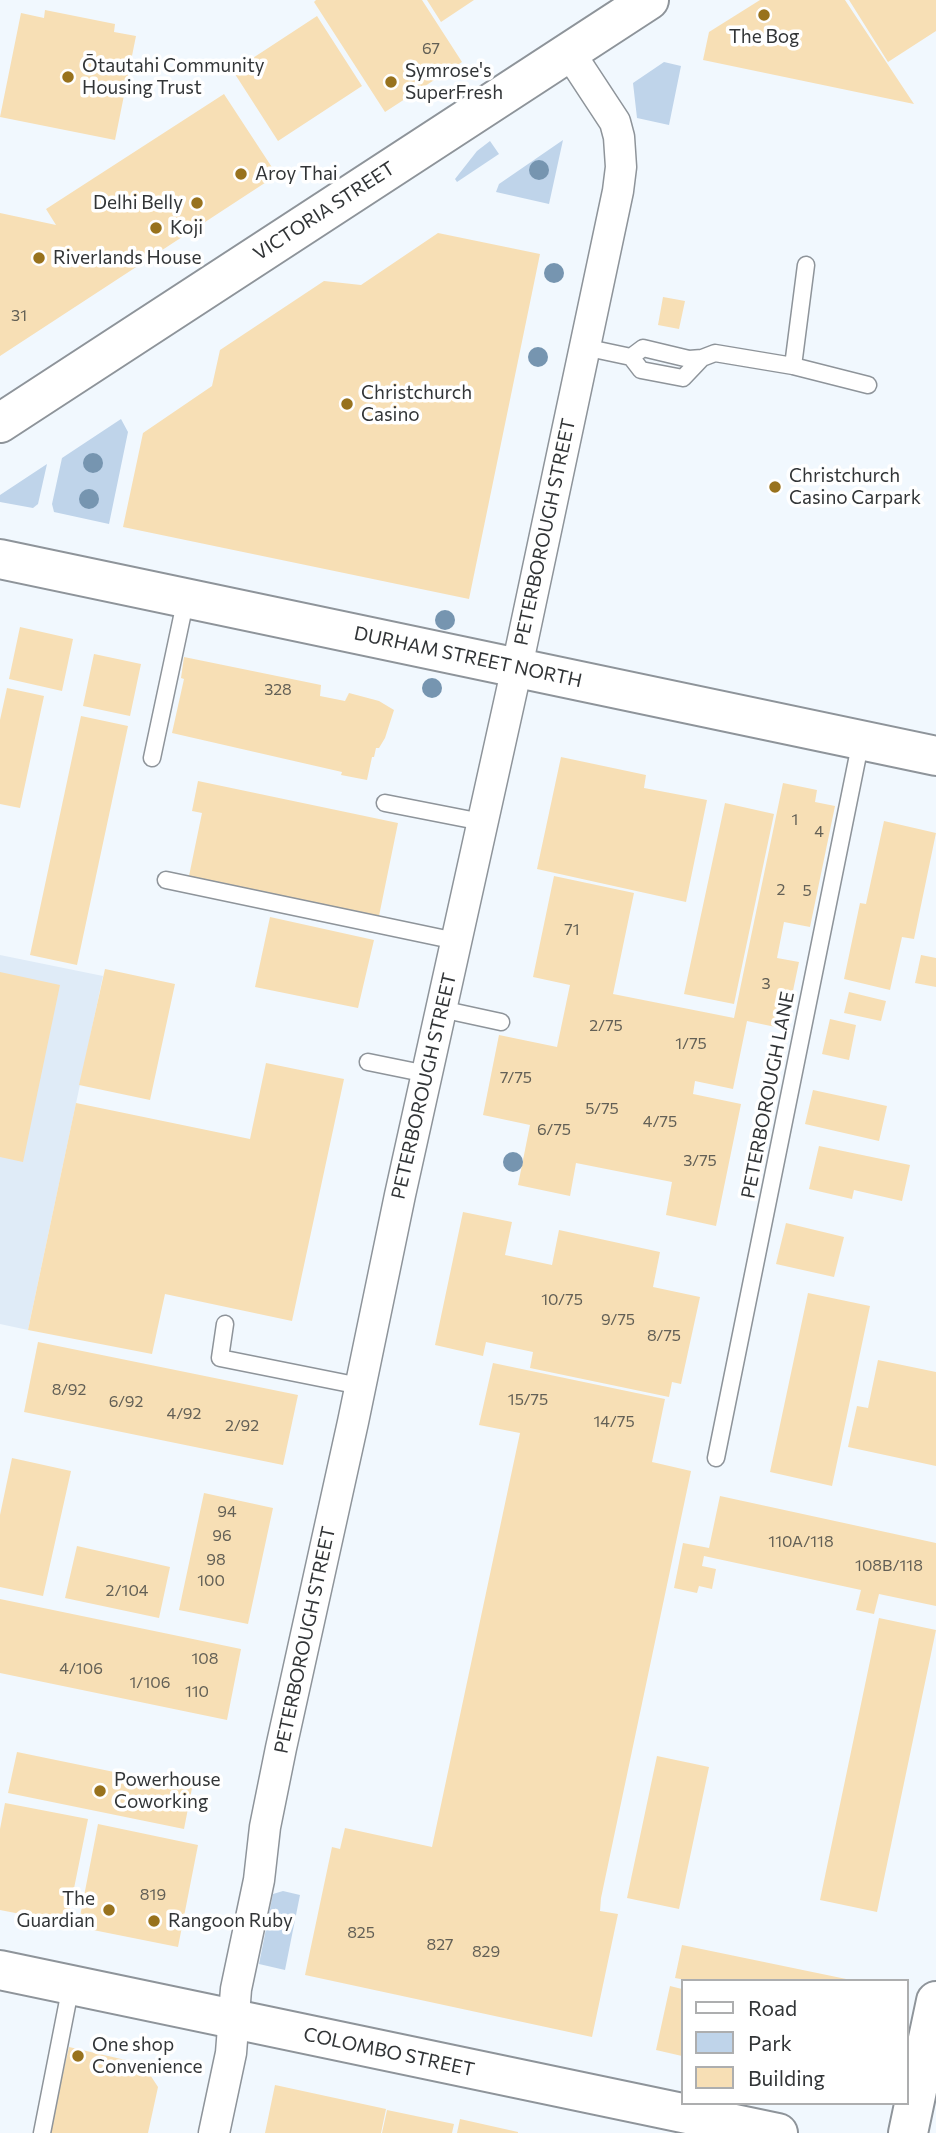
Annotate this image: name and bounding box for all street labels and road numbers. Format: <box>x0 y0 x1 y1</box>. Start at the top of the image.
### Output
street label: VICTORIA STREET <box>249 157 399 265</box>
street label: PETERBOROUGH STREET <box>510 416 580 648</box>
street label: DURHAM STREET NORTH <box>352 622 584 692</box>
street label: PETERBOROUGH STREET <box>387 971 461 1201</box>
street label: PETERBOROUGH LANE <box>737 990 799 1200</box>
street label: PETERBOROUGH STREET <box>270 1524 340 1756</box>
street label: COLOMBO STREET <box>301 2023 477 2081</box>

